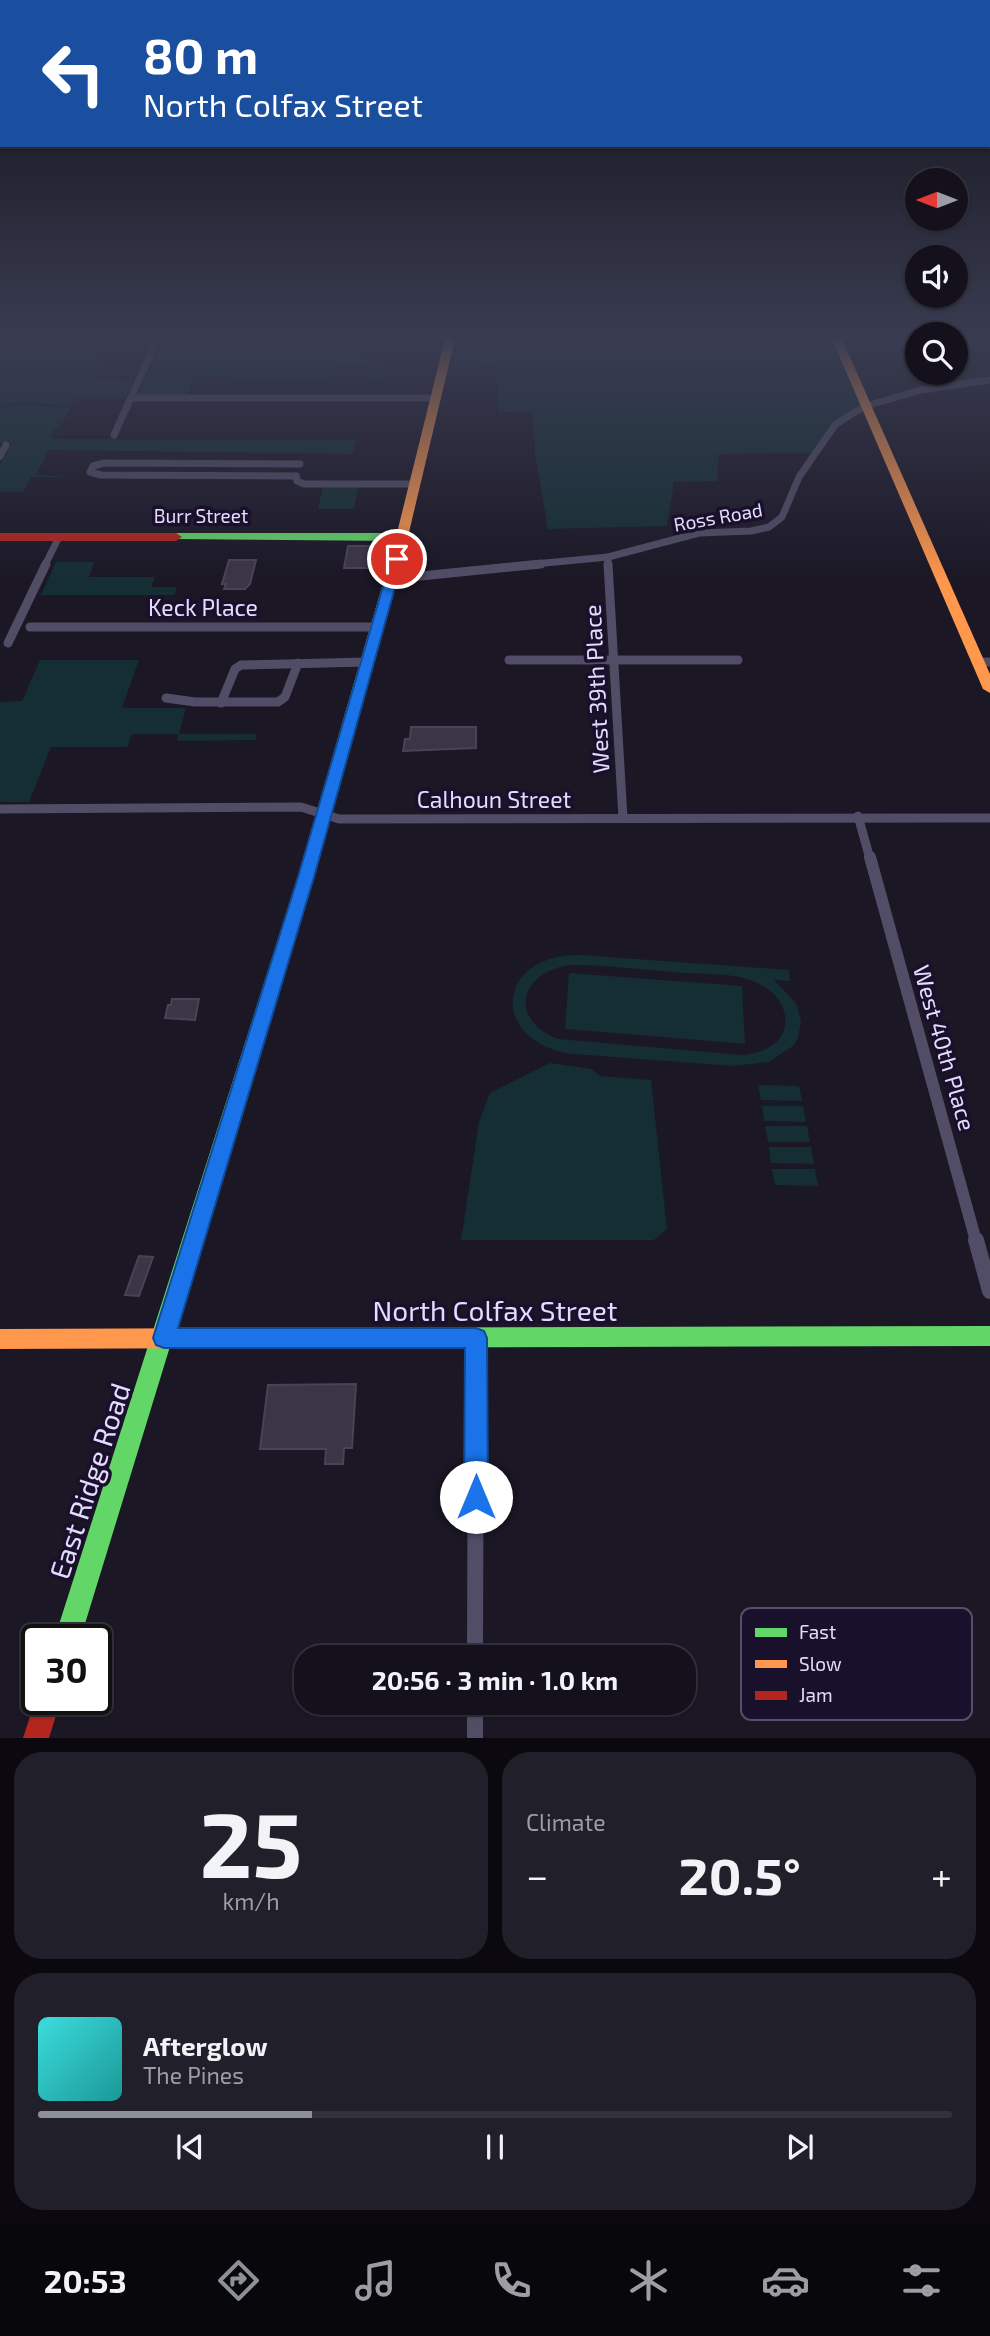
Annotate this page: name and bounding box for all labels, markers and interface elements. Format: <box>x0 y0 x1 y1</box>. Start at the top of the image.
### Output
text: 80 m <box>143 25 258 84</box>
icon: left <box>28 28 119 119</box>
text: North Colfax Street <box>143 85 423 123</box>
north arrow <box>905 168 968 231</box>
map controls <box>905 168 968 385</box>
button: sound <box>905 245 968 308</box>
button: search <box>905 322 968 385</box>
street label: Ross Road <box>672 497 764 536</box>
street label: Burr Street <box>154 504 248 527</box>
pin <box>367 529 427 589</box>
icon: arrive <box>378 540 416 578</box>
street label: Keck Place <box>148 593 258 621</box>
street label: West 39th Place <box>578 604 614 774</box>
street label: Calhoun Street <box>417 785 571 813</box>
street label: West 40th Place <box>908 962 982 1134</box>
street label: North Colfax Street <box>373 1293 617 1327</box>
street label: East Ridge Road <box>41 1379 137 1583</box>
position arrow <box>439 1460 513 1534</box>
legend <box>741 1608 972 1720</box>
text: Fast <box>799 1620 836 1643</box>
speed limit sign: 30 <box>21 1624 112 1715</box>
text: Slow <box>799 1652 842 1675</box>
text: 20:56 · 3 min · 1.0 km <box>372 1664 618 1695</box>
text: Jam <box>799 1683 833 1706</box>
text: 25 <box>199 1787 303 1896</box>
text: Climate <box>526 1808 606 1836</box>
text: 20.5° <box>678 1843 801 1905</box>
text: − <box>526 1852 548 1898</box>
text: + <box>931 1852 952 1898</box>
text: km/h <box>222 1887 280 1915</box>
text: Afterglow <box>143 2030 268 2061</box>
text: The Pines <box>143 2061 244 2089</box>
icon: previous <box>171 2128 209 2166</box>
icon: pause <box>476 2128 514 2166</box>
icon: next <box>781 2128 819 2166</box>
icon: directions <box>214 2256 263 2305</box>
icon: music <box>351 2256 400 2305</box>
icon: phone <box>487 2256 536 2305</box>
icon: climate <box>624 2256 673 2305</box>
icon: car <box>761 2256 810 2305</box>
icon: filters <box>897 2256 946 2305</box>
text: 20:53 <box>44 2261 127 2299</box>

